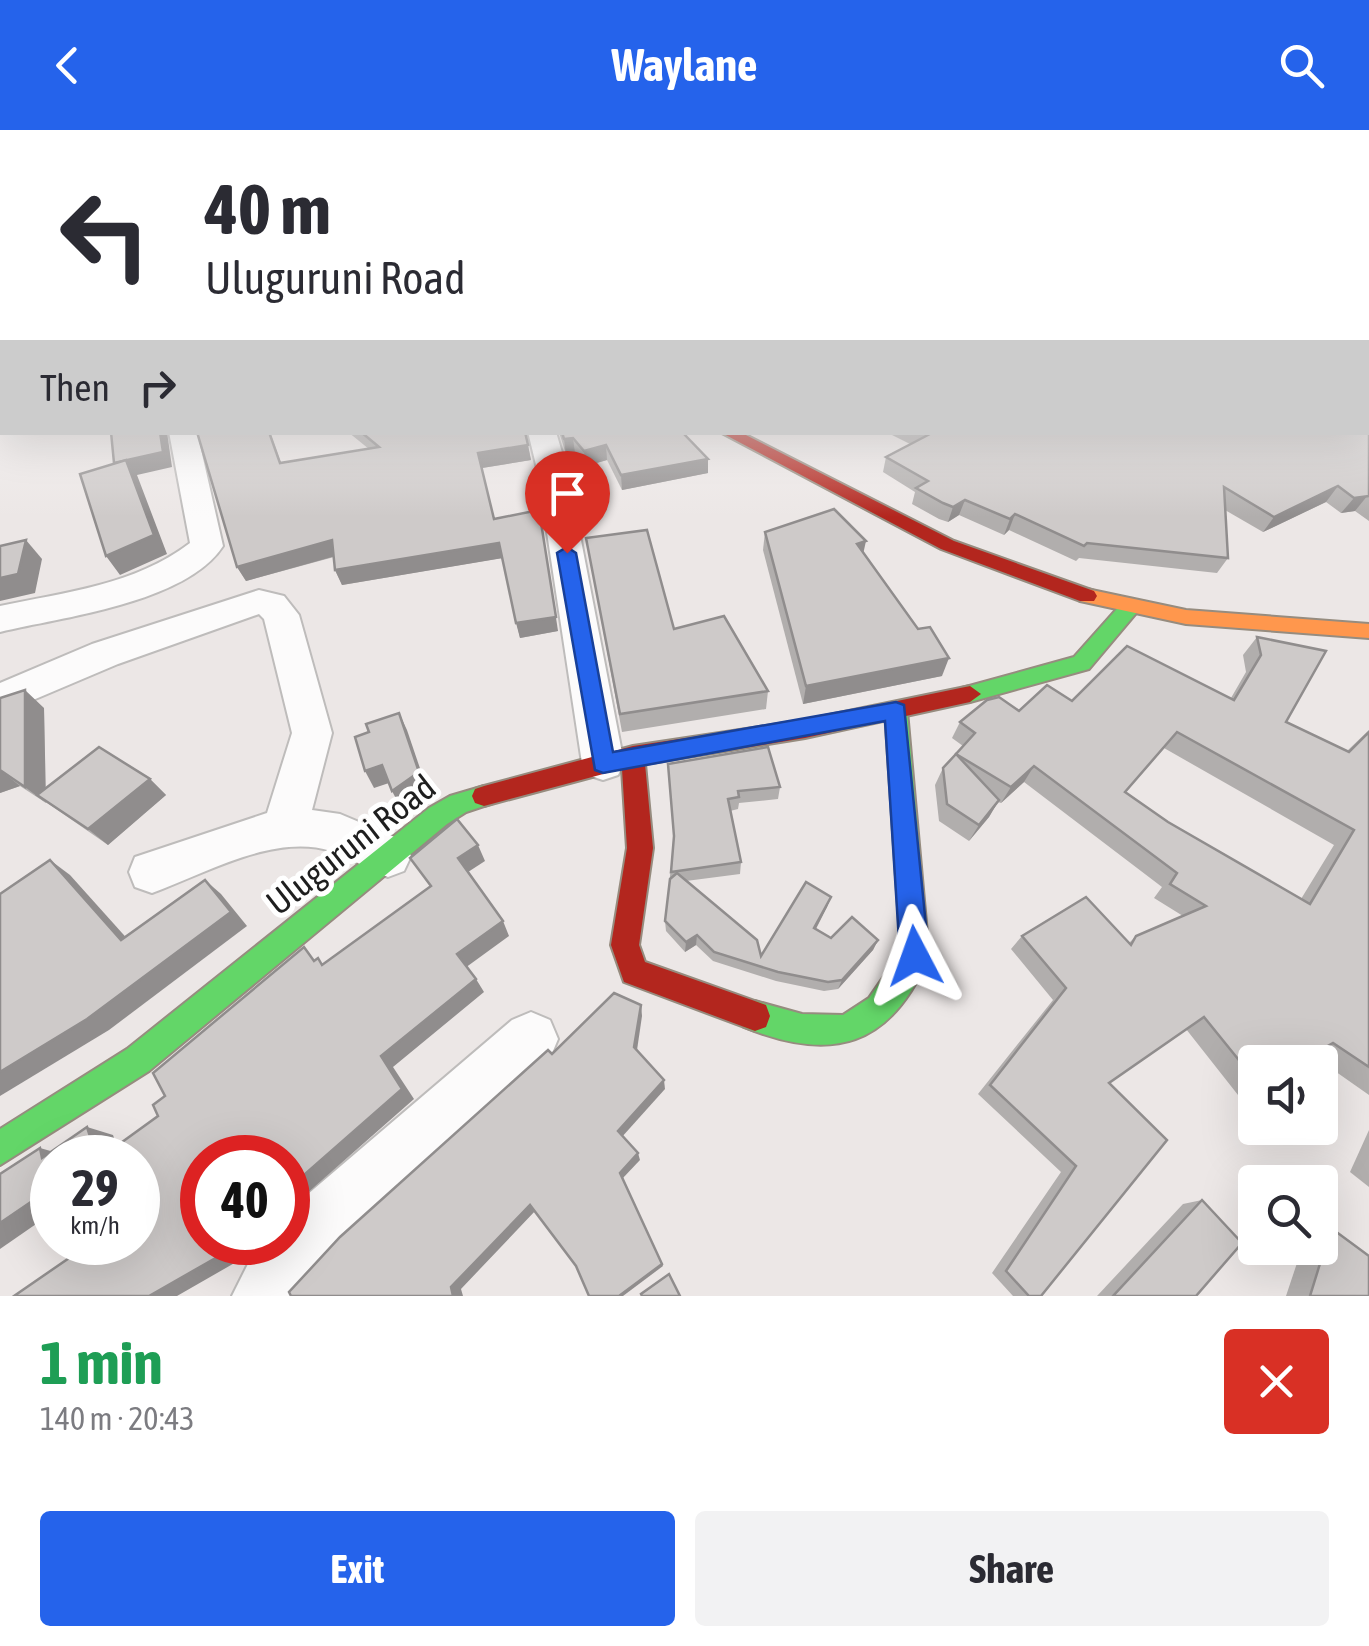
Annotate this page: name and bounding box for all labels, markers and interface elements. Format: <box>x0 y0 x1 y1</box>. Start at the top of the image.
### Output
icon: back <box>40 38 95 93</box>
icon: search <box>1274 38 1329 93</box>
text: Waylane <box>612 39 757 91</box>
text: 40 m <box>205 169 331 249</box>
icon: left <box>40 170 170 300</box>
text: Uluguruni Road <box>205 252 466 304</box>
icon: right <box>130 360 185 415</box>
text: Then <box>40 366 110 409</box>
pin <box>525 451 610 554</box>
icon: arrive <box>540 466 595 521</box>
street label: Uluguruni Road <box>258 766 443 922</box>
position arrow <box>863 904 967 1008</box>
map controls <box>1238 1045 1338 1265</box>
button: sound <box>1238 1045 1338 1145</box>
speed limit sign: 40 <box>180 1135 310 1265</box>
text: 29 <box>71 1159 118 1217</box>
button: search <box>1238 1165 1338 1265</box>
text: km/h <box>70 1211 120 1239</box>
text: 1 min <box>40 1328 163 1397</box>
button: close <box>1224 1329 1329 1434</box>
text: 140 m · 20:43 <box>40 1400 195 1437</box>
button: Exit <box>40 1511 675 1626</box>
button: Share <box>695 1511 1329 1626</box>

